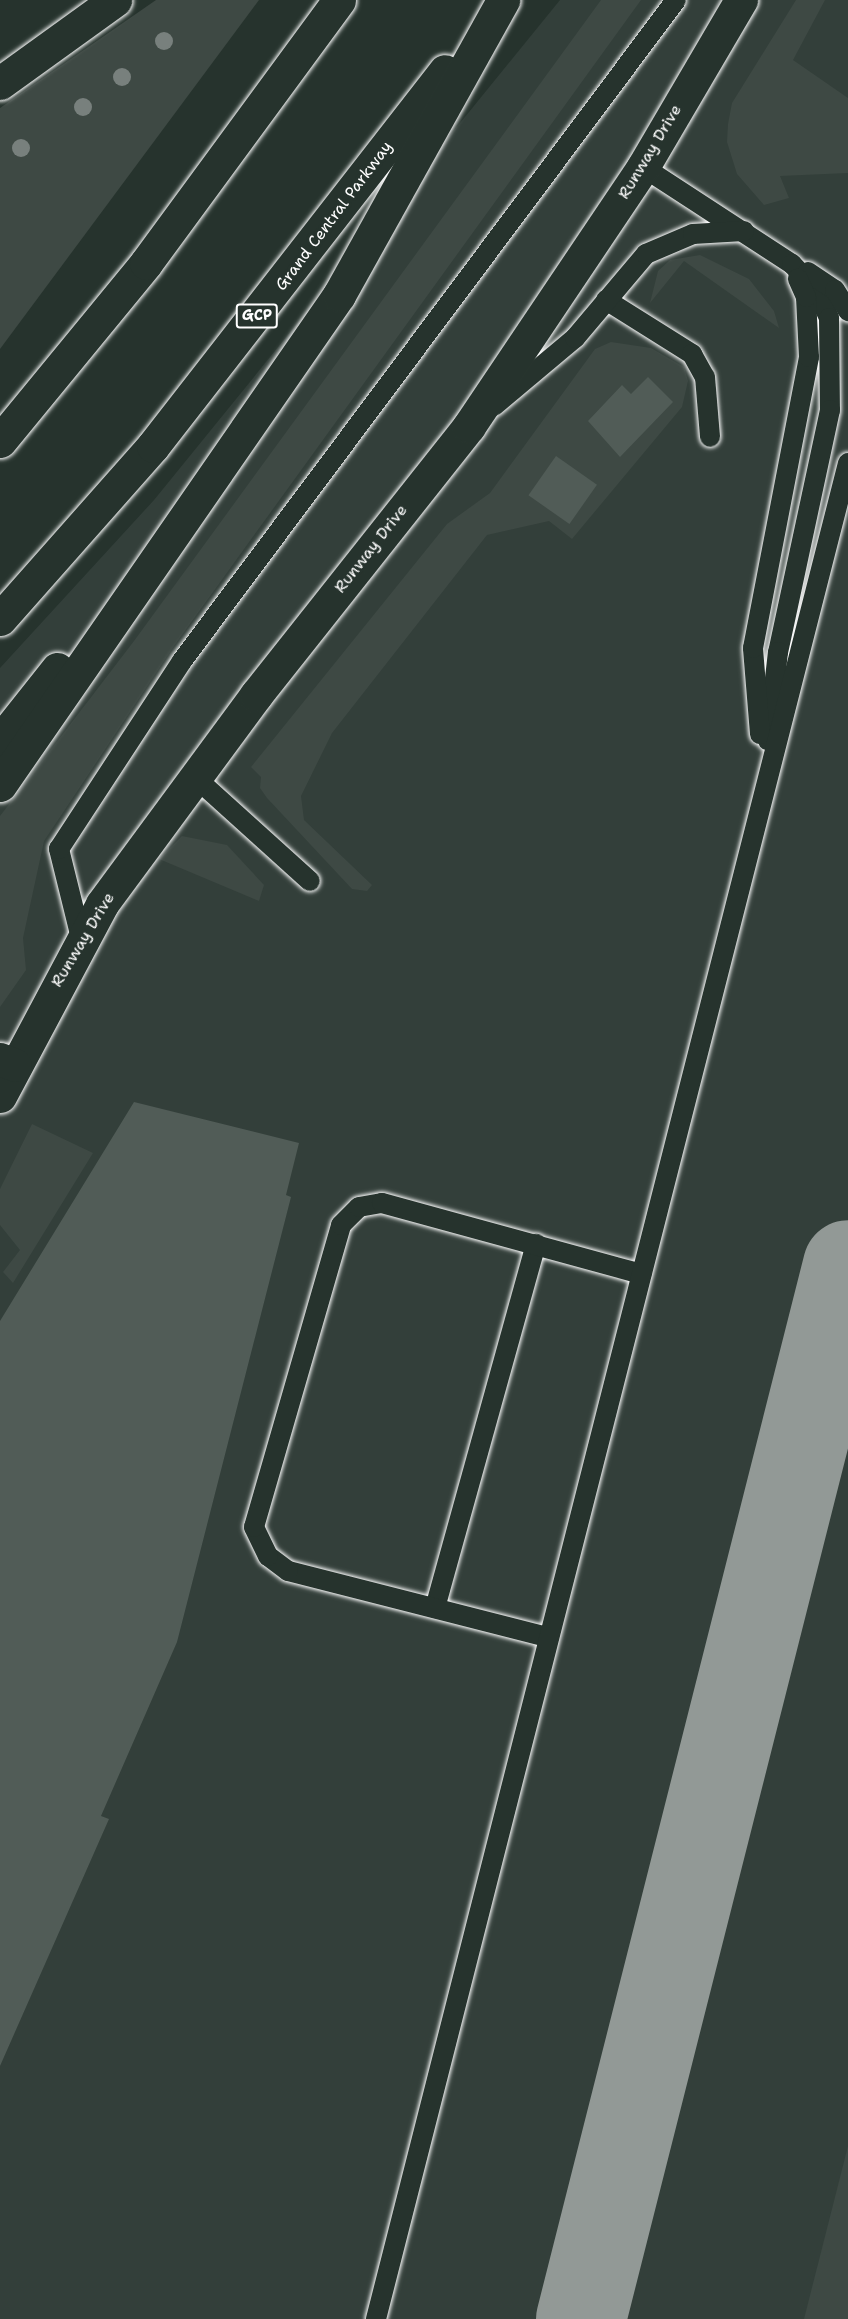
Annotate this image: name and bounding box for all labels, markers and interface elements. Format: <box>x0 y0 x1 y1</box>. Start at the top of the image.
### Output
street label: Runway Drive <box>614 101 686 203</box>
street label: Grand Central Parkway <box>272 137 396 295</box>
road number: GCP <box>234 304 280 328</box>
street label: Runway Drive <box>331 501 411 597</box>
street label: Runway Drive <box>47 889 119 991</box>

